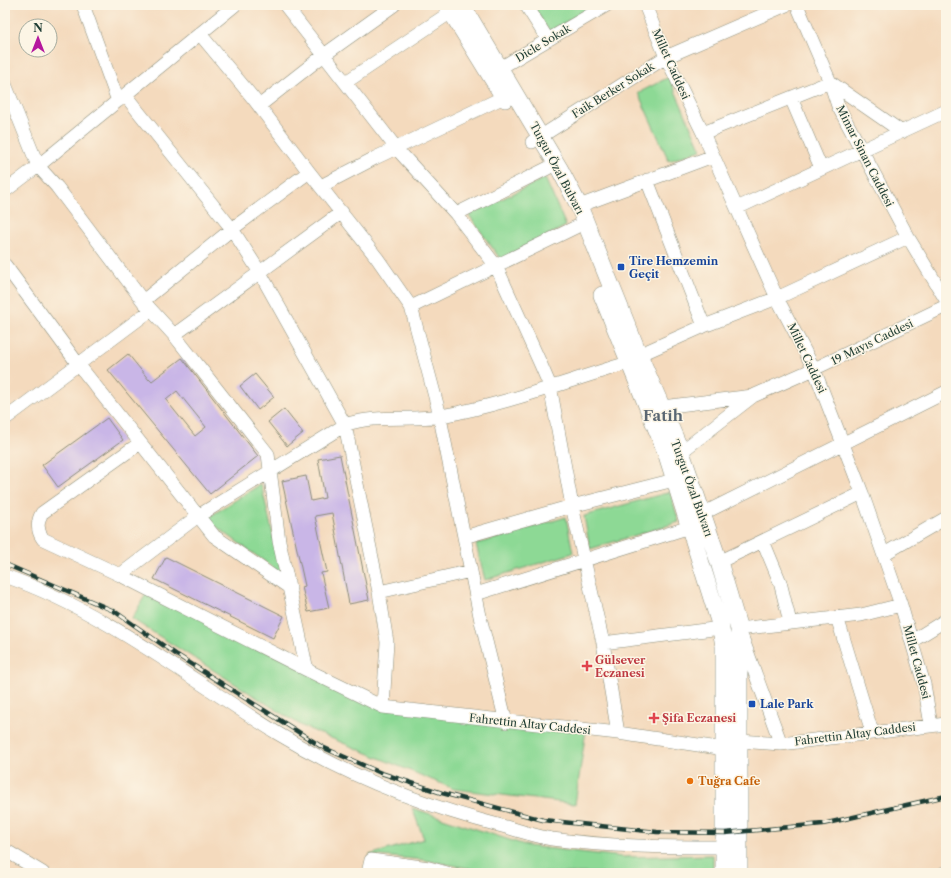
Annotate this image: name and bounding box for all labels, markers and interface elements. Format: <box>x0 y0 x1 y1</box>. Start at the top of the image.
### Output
north arrow <box>18 18 58 58</box>
text: N <box>33 21 43 35</box>
street label: Dicle Sokak <box>513 21 574 65</box>
street label: Millet Caddesi <box>649 26 693 102</box>
street label: Faik Berker Sokak <box>569 59 657 121</box>
street label: Mimar Sinan Caddesi <box>833 103 897 210</box>
street label: Turgut Özal Bulvarı <box>527 119 588 217</box>
place label: Tire Hemzemin Geçit <box>629 254 719 281</box>
marker: Tire Hemzemin Geçit <box>616 262 626 272</box>
street label: 19 Mayıs Caddesi <box>829 316 916 368</box>
street label: Millet Caddesi <box>785 321 830 396</box>
district label: Fatih <box>643 406 684 425</box>
street label: Turgut Özal Bulvarı <box>668 437 717 539</box>
street label: Millet Caddesi <box>900 624 934 701</box>
place label: Gülsever Eczanesi <box>595 653 646 680</box>
marker: Gülsever Eczanesi <box>582 661 592 671</box>
place label: Lale Park <box>760 697 814 711</box>
marker: Lale Park <box>747 699 757 709</box>
street label: Fahrettin Altay Caddesi <box>469 711 592 737</box>
place label: Şifa Eczanesi <box>662 711 736 725</box>
marker: Şifa Eczanesi <box>649 713 659 723</box>
street label: Fahrettin Altay Caddesi <box>794 720 917 748</box>
place label: Tuğra Cafe <box>698 774 761 788</box>
marker: Tuğra Cafe <box>685 776 695 786</box>

